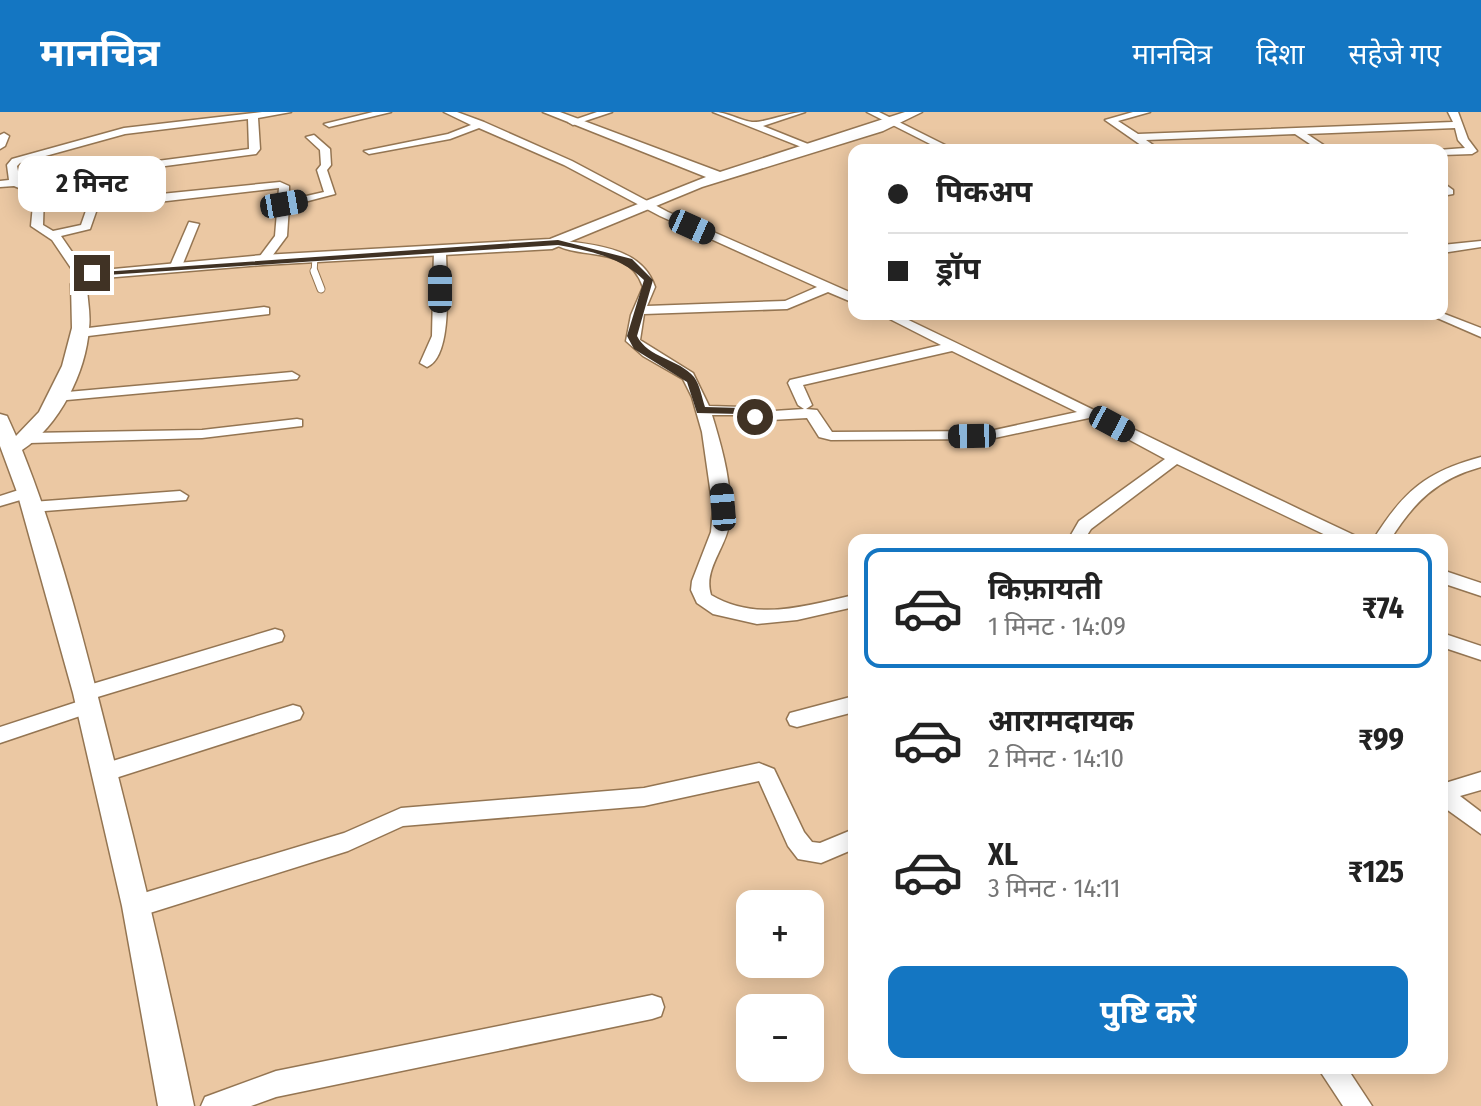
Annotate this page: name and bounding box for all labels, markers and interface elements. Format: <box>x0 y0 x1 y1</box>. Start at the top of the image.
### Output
text: मानचित्र <box>40 30 160 76</box>
text: मानचित्र <box>1132 38 1212 71</box>
text: दिशा <box>1256 38 1305 71</box>
text: सहेजे गए <box>1349 38 1441 71</box>
callout: 2 मिनट <box>18 157 166 213</box>
text: 2 मिनट <box>56 168 128 199</box>
text: पिकअप <box>936 174 1032 210</box>
car <box>258 188 310 220</box>
car <box>665 206 719 248</box>
text: ड्रॉप <box>936 251 980 287</box>
route end <box>74 255 110 291</box>
car <box>428 265 452 313</box>
route start <box>737 399 773 435</box>
car <box>1085 402 1139 446</box>
car <box>948 424 996 448</box>
car <box>709 482 737 532</box>
text: किफ़ायती <box>988 571 1102 607</box>
icon: car <box>892 572 964 644</box>
text: ₹74 <box>1362 590 1404 626</box>
text: 1 मिनट · 14:09 <box>988 611 1126 642</box>
text: आरामदायक <box>988 703 1134 739</box>
icon: car <box>892 704 964 776</box>
text: ₹99 <box>1358 722 1404 758</box>
text: 2 मिनट · 14:10 <box>988 743 1124 774</box>
icon: car <box>892 836 964 908</box>
text: XL <box>988 837 1018 873</box>
text: ₹125 <box>1348 854 1404 890</box>
text: 3 मिनट · 14:11 <box>988 873 1120 904</box>
map controls <box>736 890 824 1082</box>
button: + <box>736 890 824 978</box>
button: पुष्टि करें <box>888 966 1408 1058</box>
button: − <box>736 994 824 1082</box>

